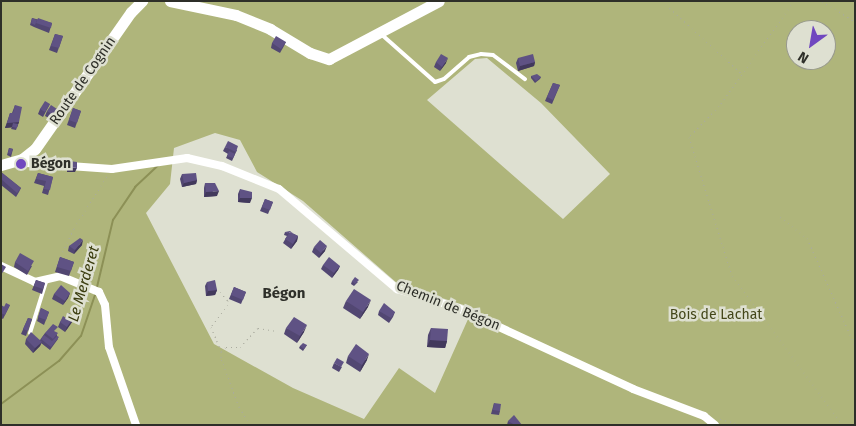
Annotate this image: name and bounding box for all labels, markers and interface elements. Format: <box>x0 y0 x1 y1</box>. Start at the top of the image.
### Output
north arrow <box>786 20 836 70</box>
street label: Route de Cognin <box>46 34 120 128</box>
text: N <box>795 48 812 67</box>
place label: Bégon <box>31 156 71 172</box>
marker: Bégon <box>15 158 27 170</box>
water label: Le Merderet <box>65 244 103 324</box>
street label: Chemin de Bégon <box>394 277 502 335</box>
district label: Bégon <box>263 285 305 303</box>
park label: Bois de Lachat <box>670 307 762 323</box>

